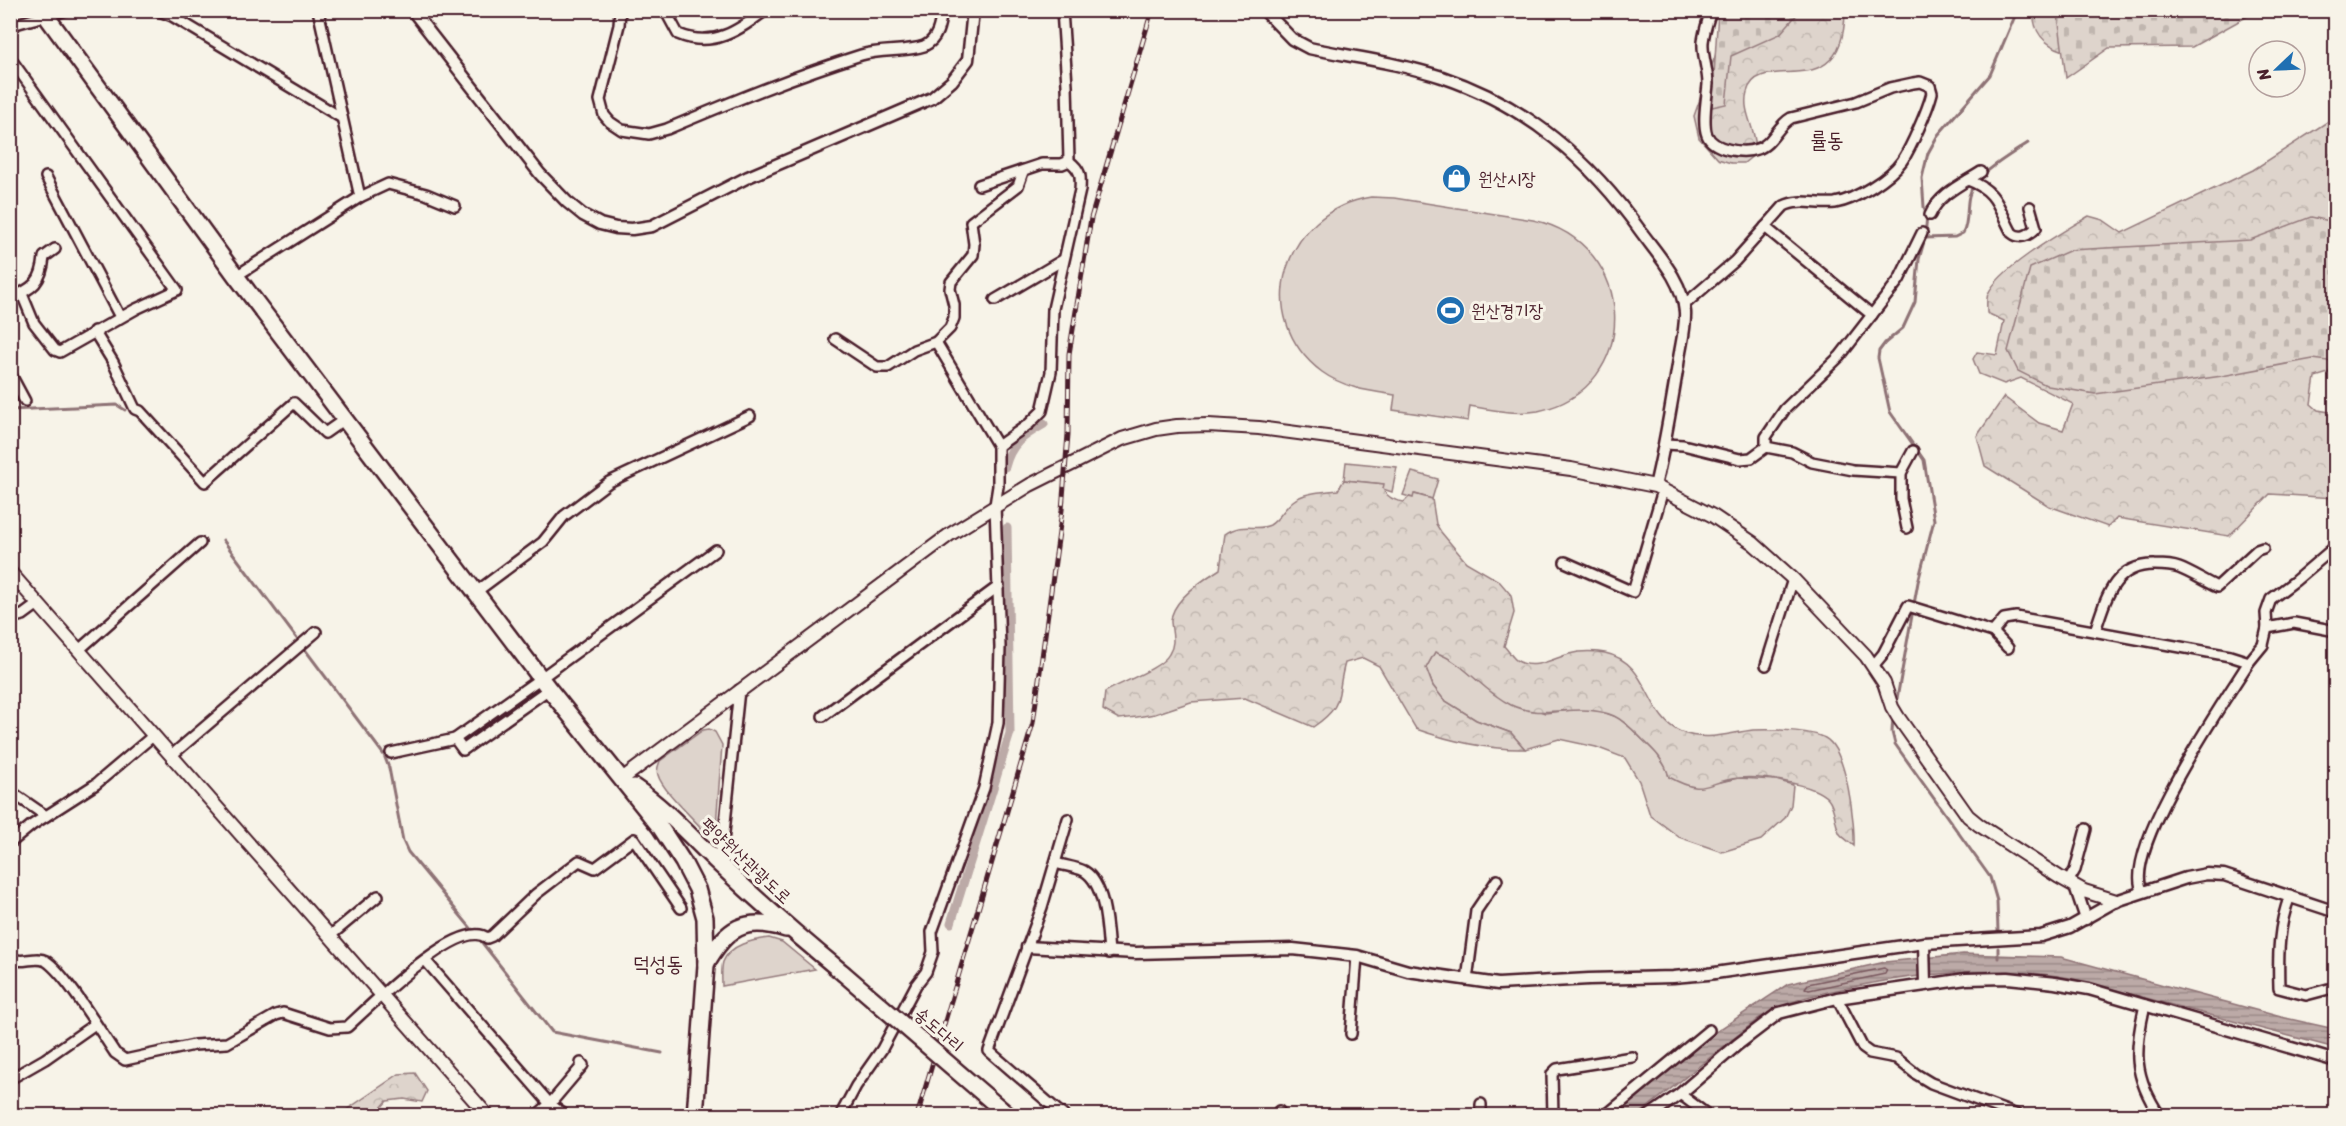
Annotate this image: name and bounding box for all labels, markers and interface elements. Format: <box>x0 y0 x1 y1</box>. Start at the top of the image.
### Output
north arrow <box>2247 39 2307 99</box>
text: N <box>2248 63 2280 86</box>
district label: 률동 <box>1810 121 1844 159</box>
shop icon: 원산시장 <box>1441 163 1473 195</box>
place label: 원산시장 <box>1478 163 1536 195</box>
sports icon: 원산경기장 <box>1434 295 1466 327</box>
place label: 원산경기장 <box>1471 295 1543 327</box>
street label: 평양원산관광도로 <box>693 810 799 912</box>
district label: 덕성동 <box>633 945 683 983</box>
street label: 송도다리 <box>907 999 971 1061</box>

